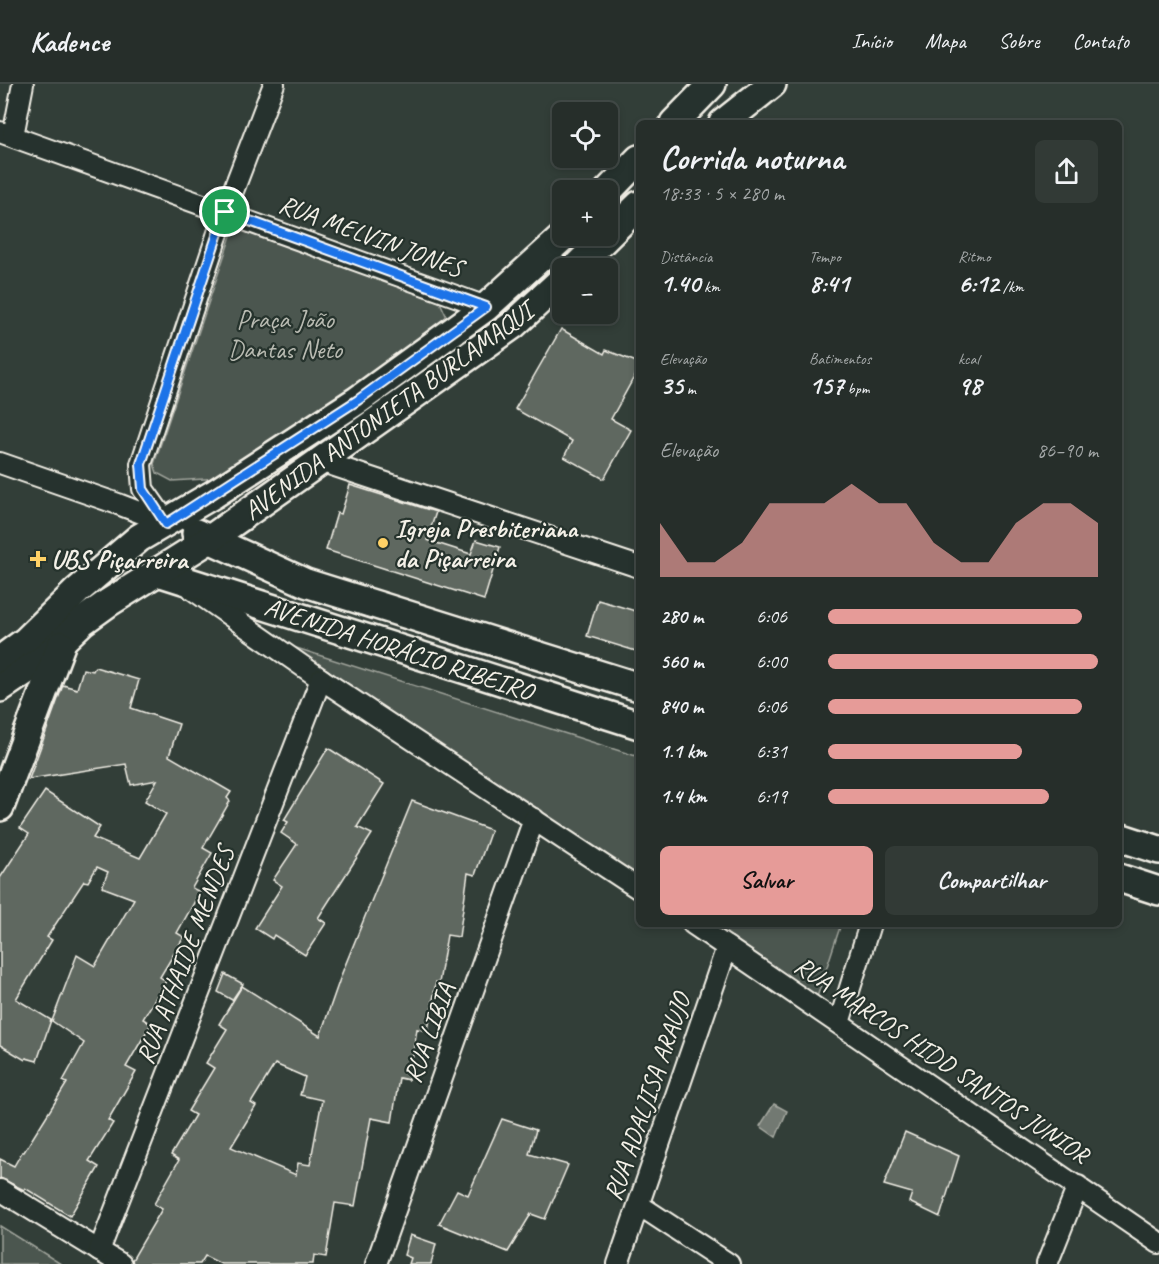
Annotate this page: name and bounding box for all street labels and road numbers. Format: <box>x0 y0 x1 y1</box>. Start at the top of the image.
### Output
street label: RUA MELVIN JONES <box>275 187 471 286</box>
street label: AVENIDA ANTONIETA BURLAMAQUI <box>237 291 544 527</box>
street label: AVENIDA HORÁCIO RIBEIRO <box>261 590 540 709</box>
street label: RUA ATHAIDE MENDES <box>128 838 243 1068</box>
street label: RUA MARCOS HIDD SANTOS JUNIOR <box>788 949 1097 1172</box>
street label: RUA LIBIA <box>396 978 463 1087</box>
street label: RUA ADALJISA ARAUJO <box>596 986 699 1205</box>

